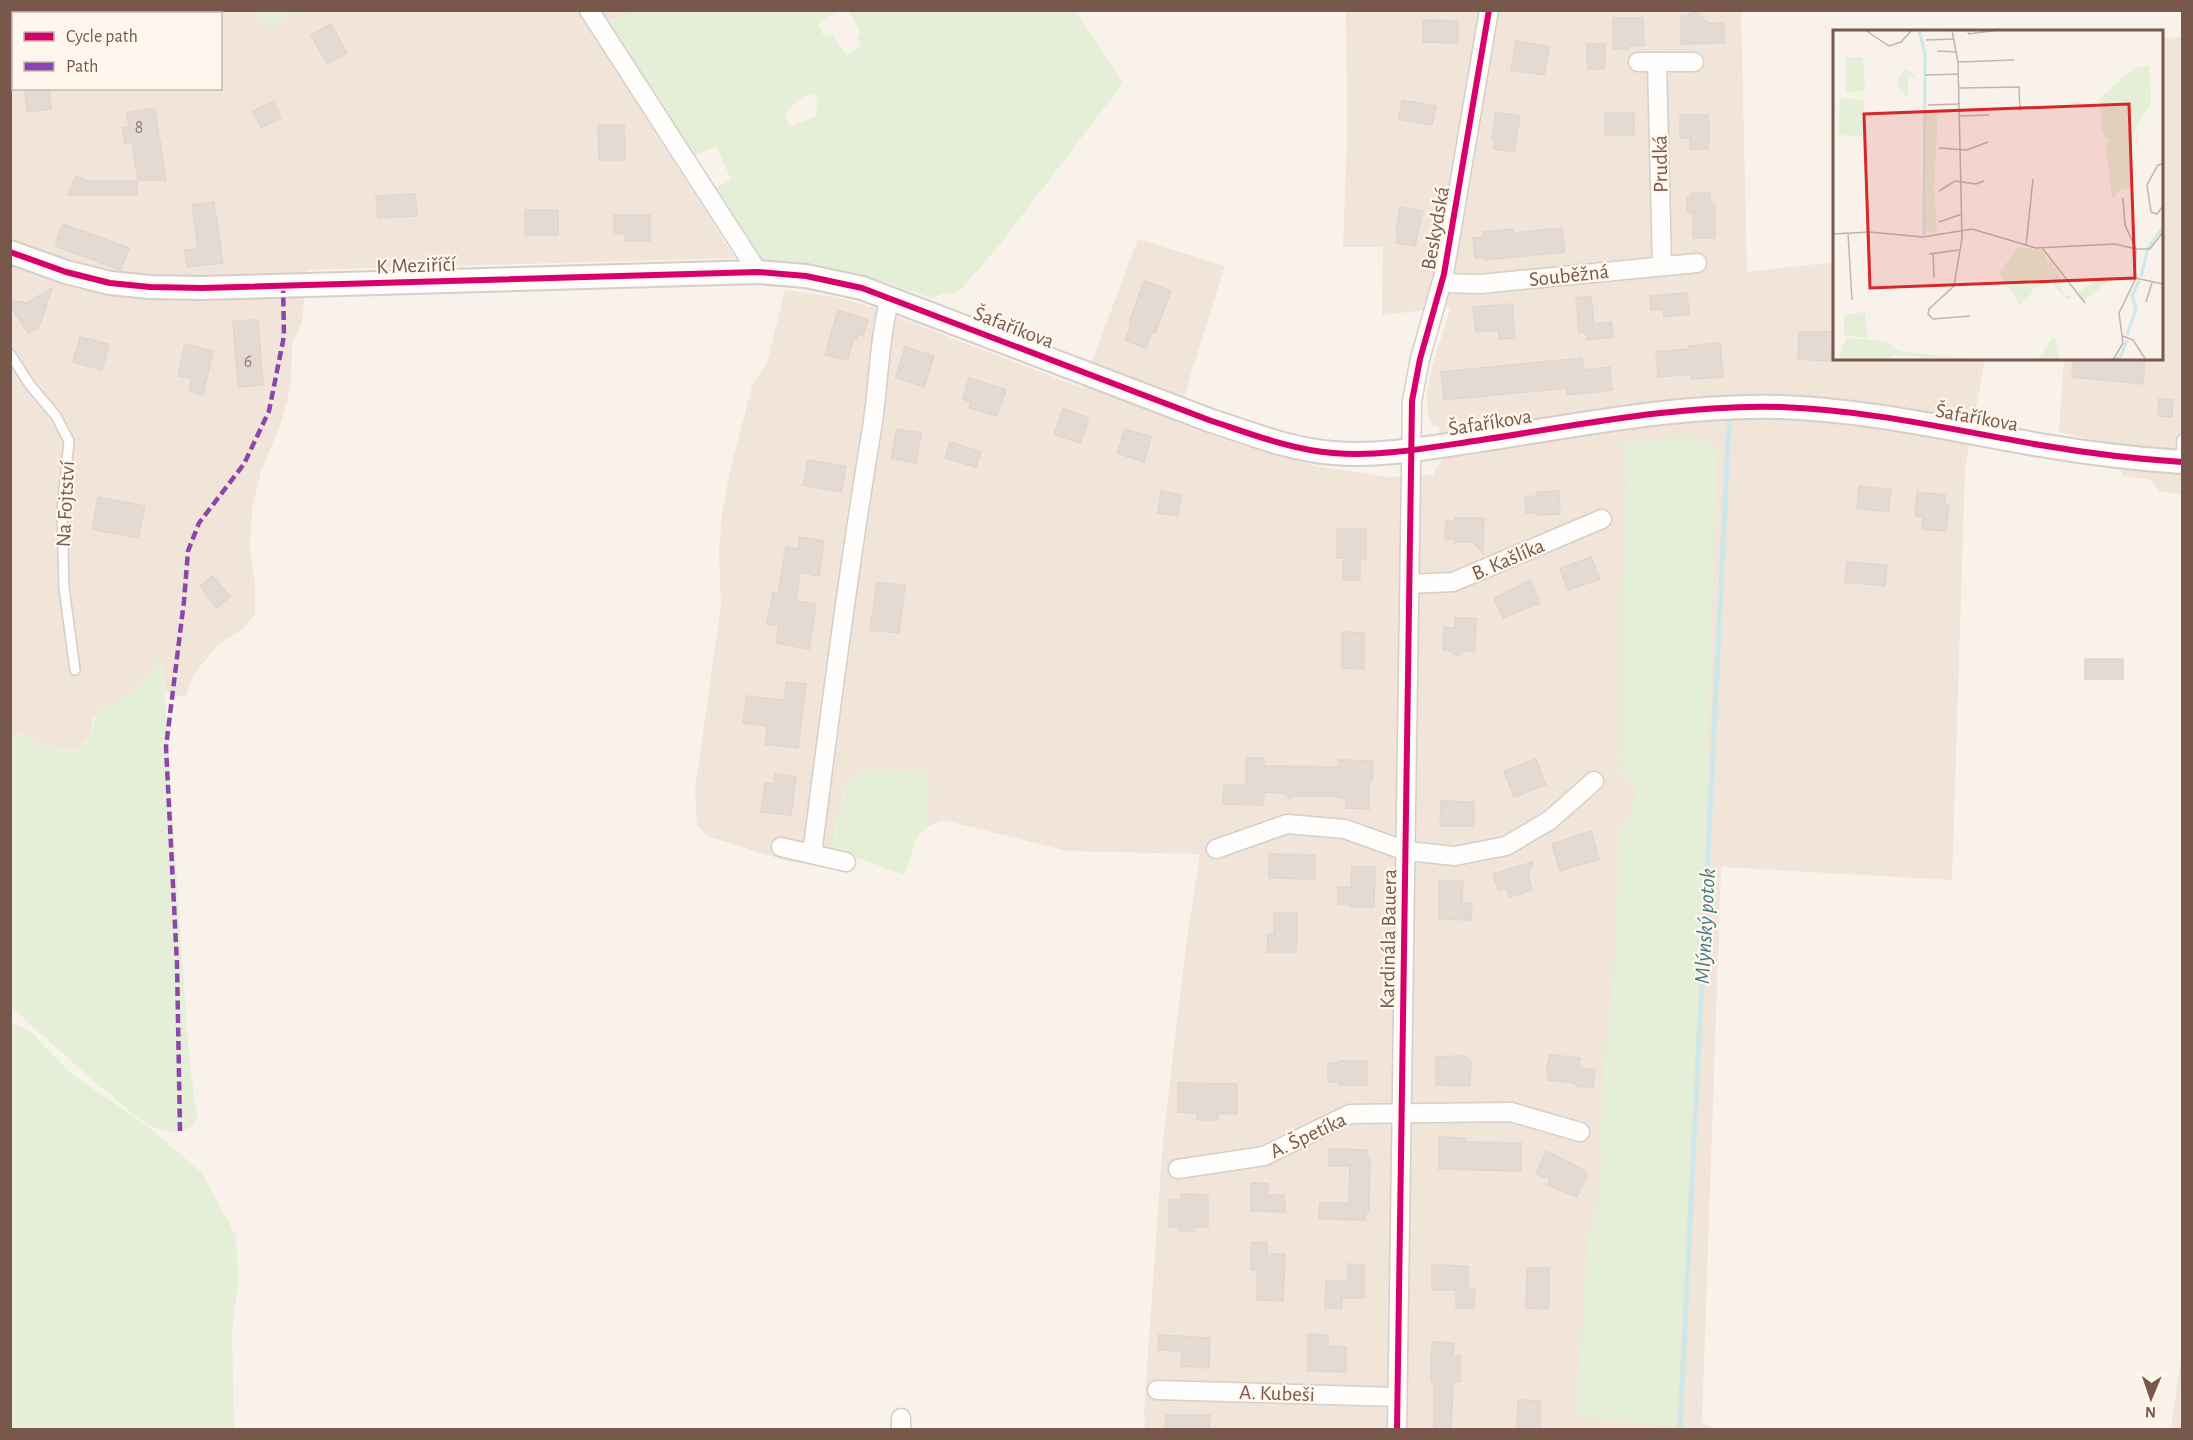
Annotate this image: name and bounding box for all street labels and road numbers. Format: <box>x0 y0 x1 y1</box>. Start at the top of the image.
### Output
street label: Prudká <box>1649 135 1672 193</box>
street label: Beskydská <box>1418 184 1453 271</box>
street label: K Meziříčí <box>376 254 457 277</box>
street label: Souběžná <box>1528 261 1610 290</box>
street label: Šafaříkova <box>971 301 1058 352</box>
street label: Šafaříkova <box>1934 398 2021 435</box>
street label: Šafaříkova <box>1447 404 1533 439</box>
street label: Na Fojtství <box>53 459 78 548</box>
street label: B. Kašlíka <box>1469 535 1548 584</box>
street label: Kardinála Bauera <box>1377 869 1400 1009</box>
street label: A. Špetíka <box>1266 1107 1350 1162</box>
street label: A. Kubeši <box>1239 1382 1315 1405</box>

